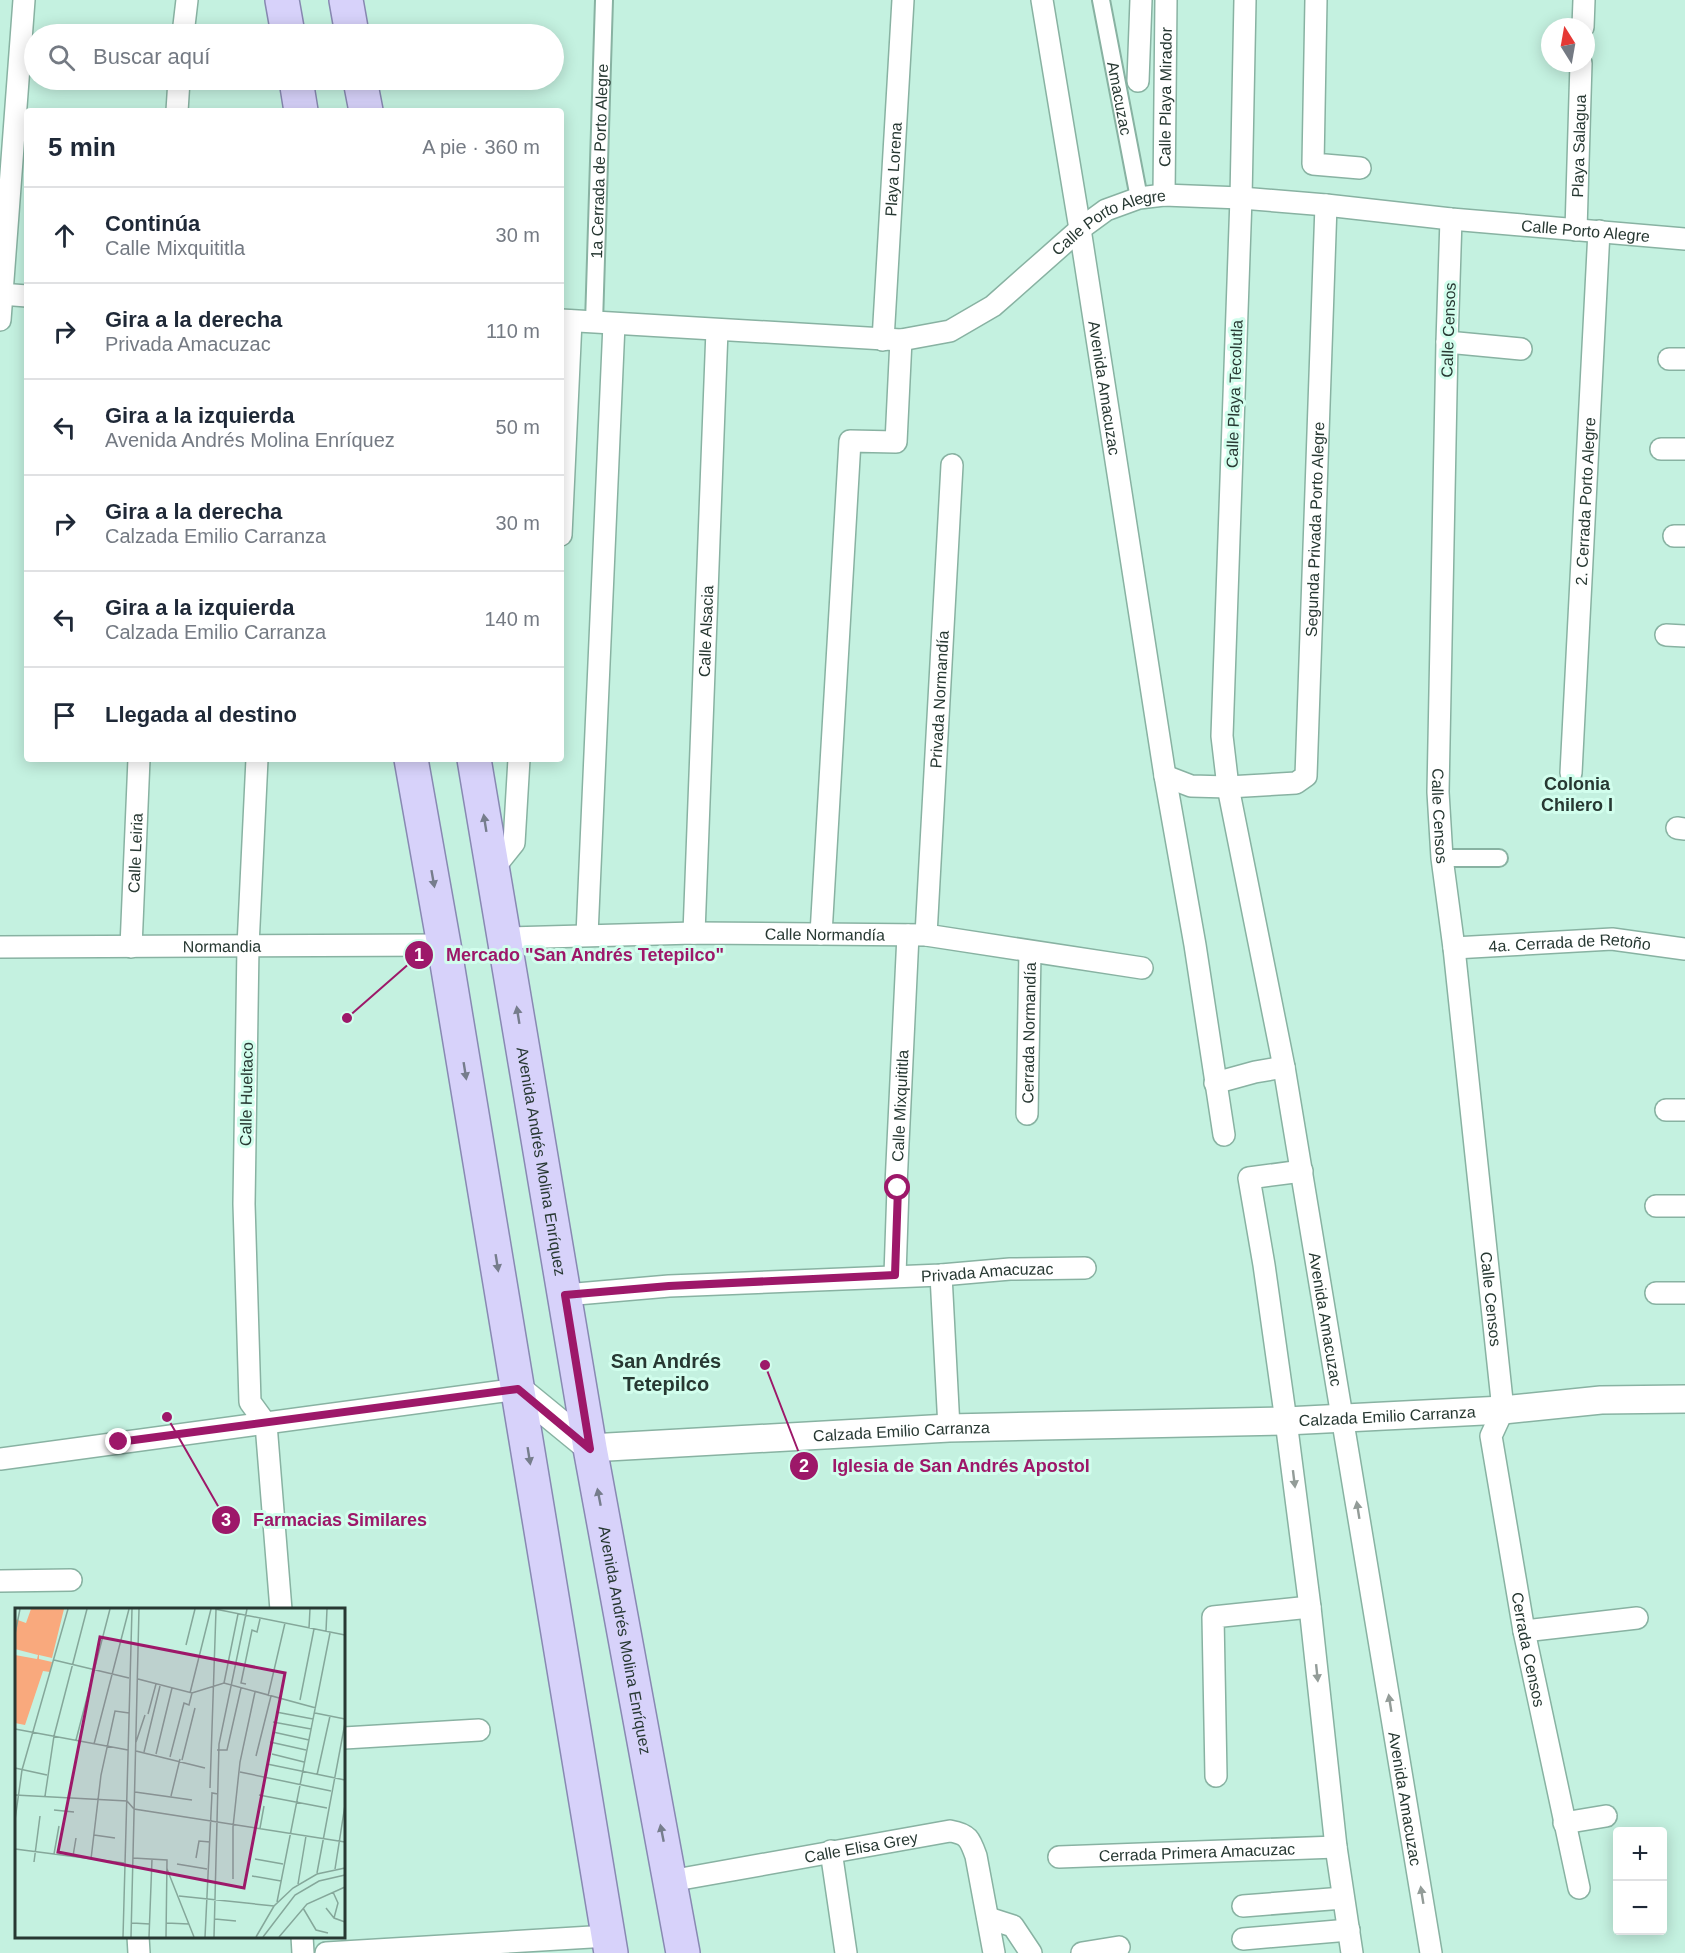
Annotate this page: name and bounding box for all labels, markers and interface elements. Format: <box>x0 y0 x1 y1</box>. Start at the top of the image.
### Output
north arrow <box>1541 18 1595 72</box>
search box <box>24 24 564 90</box>
street label: Calle Playa Mirador <box>1156 26 1175 167</box>
icon: search <box>45 41 78 74</box>
text: Buscar aquí <box>93 44 210 69</box>
street label: Amacuzac <box>1104 60 1135 137</box>
street label: 1a Cerrada de Porto Alegre <box>588 63 611 259</box>
street label: Playa Salagua <box>1569 94 1589 198</box>
street label: Playa Lorena <box>882 122 905 217</box>
text: 5 min <box>48 132 116 162</box>
text: A pie · 360 m <box>422 136 540 158</box>
street label: Calle Porto Alegre <box>1049 187 1167 259</box>
text: Continúa <box>105 211 200 236</box>
street label: Calle Porto Alegre <box>1520 217 1651 245</box>
icon: ahead <box>48 219 81 252</box>
text: 30 m <box>496 224 540 246</box>
text: Calle Mixquititla <box>105 237 245 259</box>
street label: Calle Censos <box>1438 282 1459 378</box>
text: Gira a la derecha <box>105 307 282 332</box>
icon: right <box>48 315 81 348</box>
text: 110 m <box>486 320 540 342</box>
street label: Avenida Amacuzac <box>1085 320 1123 456</box>
street label: Calle Playa Tecolutla <box>1223 320 1246 468</box>
text: Privada Amacuzac <box>105 333 271 355</box>
text: Gira a la izquierda <box>105 403 295 428</box>
icon: left <box>48 411 81 444</box>
text: 50 m <box>496 416 540 438</box>
street label: 2. Cerrada Porto Alegre <box>1573 417 1598 586</box>
street label: Segunda Privada Porto Alegre <box>1303 421 1327 637</box>
text: Avenida Andrés Molina Enríquez <box>105 429 395 451</box>
text: Gira a la derecha <box>105 499 282 524</box>
icon: right <box>48 507 81 540</box>
text: 30 m <box>496 512 540 534</box>
text: Calzada Emilio Carranza <box>105 525 326 547</box>
street label: Calle Alsacia <box>696 585 716 677</box>
text: Gira a la izquierda <box>105 595 295 620</box>
icon: left <box>48 603 81 636</box>
text: 140 m <box>484 608 540 630</box>
text: Calzada Emilio Carranza <box>105 621 326 643</box>
street label: Privada Normandía <box>927 630 952 769</box>
icon: arrive <box>48 699 81 732</box>
text: Llegada al destino <box>105 702 297 727</box>
street label: Calle Censos <box>1429 768 1451 864</box>
district label: Colonia Chilero I <box>1541 774 1613 815</box>
street label: Calle Leiria <box>125 813 146 893</box>
one-way arrow <box>480 813 489 832</box>
one-way arrow <box>428 869 437 888</box>
street label: Calle Normandía <box>765 926 885 944</box>
street label: 4a. Cerrada de Retoño <box>1488 931 1652 955</box>
callout: Mercado "San Andrés Tetepilco" <box>404 937 737 973</box>
street label: Normandia <box>183 938 261 955</box>
text: 1 <box>414 945 424 965</box>
text: Mercado "San Andrés Tetepilco" <box>446 945 724 965</box>
street label: Cerrada Normandía <box>1019 962 1039 1104</box>
one-way arrow <box>513 1005 522 1024</box>
street label: Calle Hueltaco <box>237 1042 256 1146</box>
street label: Avenida Andrés Molina Enríquez <box>514 1046 569 1277</box>
street label: Calle Mixquititla <box>889 1049 911 1162</box>
one-way arrow <box>461 1062 470 1081</box>
route start <box>884 1174 910 1200</box>
street label: Avenida Amacuzac <box>1306 1251 1345 1388</box>
street label: Calle Censos <box>1477 1251 1504 1347</box>
one-way arrow <box>493 1254 502 1273</box>
street label: Privada Amacuzac <box>921 1260 1054 1285</box>
district label: San Andrés Tetepilco <box>611 1350 721 1395</box>
street label: Calzada Emilio Carranza <box>1298 1403 1476 1429</box>
street label: Calzada Emilio Carranza <box>813 1419 990 1445</box>
route end <box>105 1428 131 1454</box>
one-way arrow <box>524 1446 533 1465</box>
callout: Iglesia de San Andrés Apostol <box>789 1448 1102 1484</box>
text: 2 <box>799 1456 809 1476</box>
text: Iglesia de San Andrés Apostol <box>832 1456 1090 1476</box>
one-way arrow <box>1289 1470 1298 1489</box>
one-way arrow <box>594 1487 603 1506</box>
one-way arrow <box>1354 1501 1363 1520</box>
callout: Farmacias Similares <box>211 1502 439 1538</box>
text: 3 <box>221 1510 231 1530</box>
text: Farmacias Similares <box>253 1510 427 1530</box>
street label: Avenida Andrés Molina Enríquez <box>596 1525 654 1756</box>
street label: Cerrada Censos <box>1509 1591 1548 1708</box>
inset map <box>15 1608 345 1938</box>
one-way arrow <box>1312 1663 1322 1682</box>
one-way arrow <box>1385 1693 1394 1712</box>
street label: Avenida Amacuzac <box>1385 1730 1424 1867</box>
one-way arrow <box>657 1824 666 1843</box>
map controls <box>1613 1827 1667 1935</box>
button: + <box>1613 1827 1667 1881</box>
street label: Calle Elisa Grey <box>803 1829 919 1866</box>
street label: Cerrada Primera Amacuzac <box>1098 1840 1295 1865</box>
button: − <box>1613 1881 1667 1935</box>
one-way arrow <box>1417 1886 1426 1905</box>

